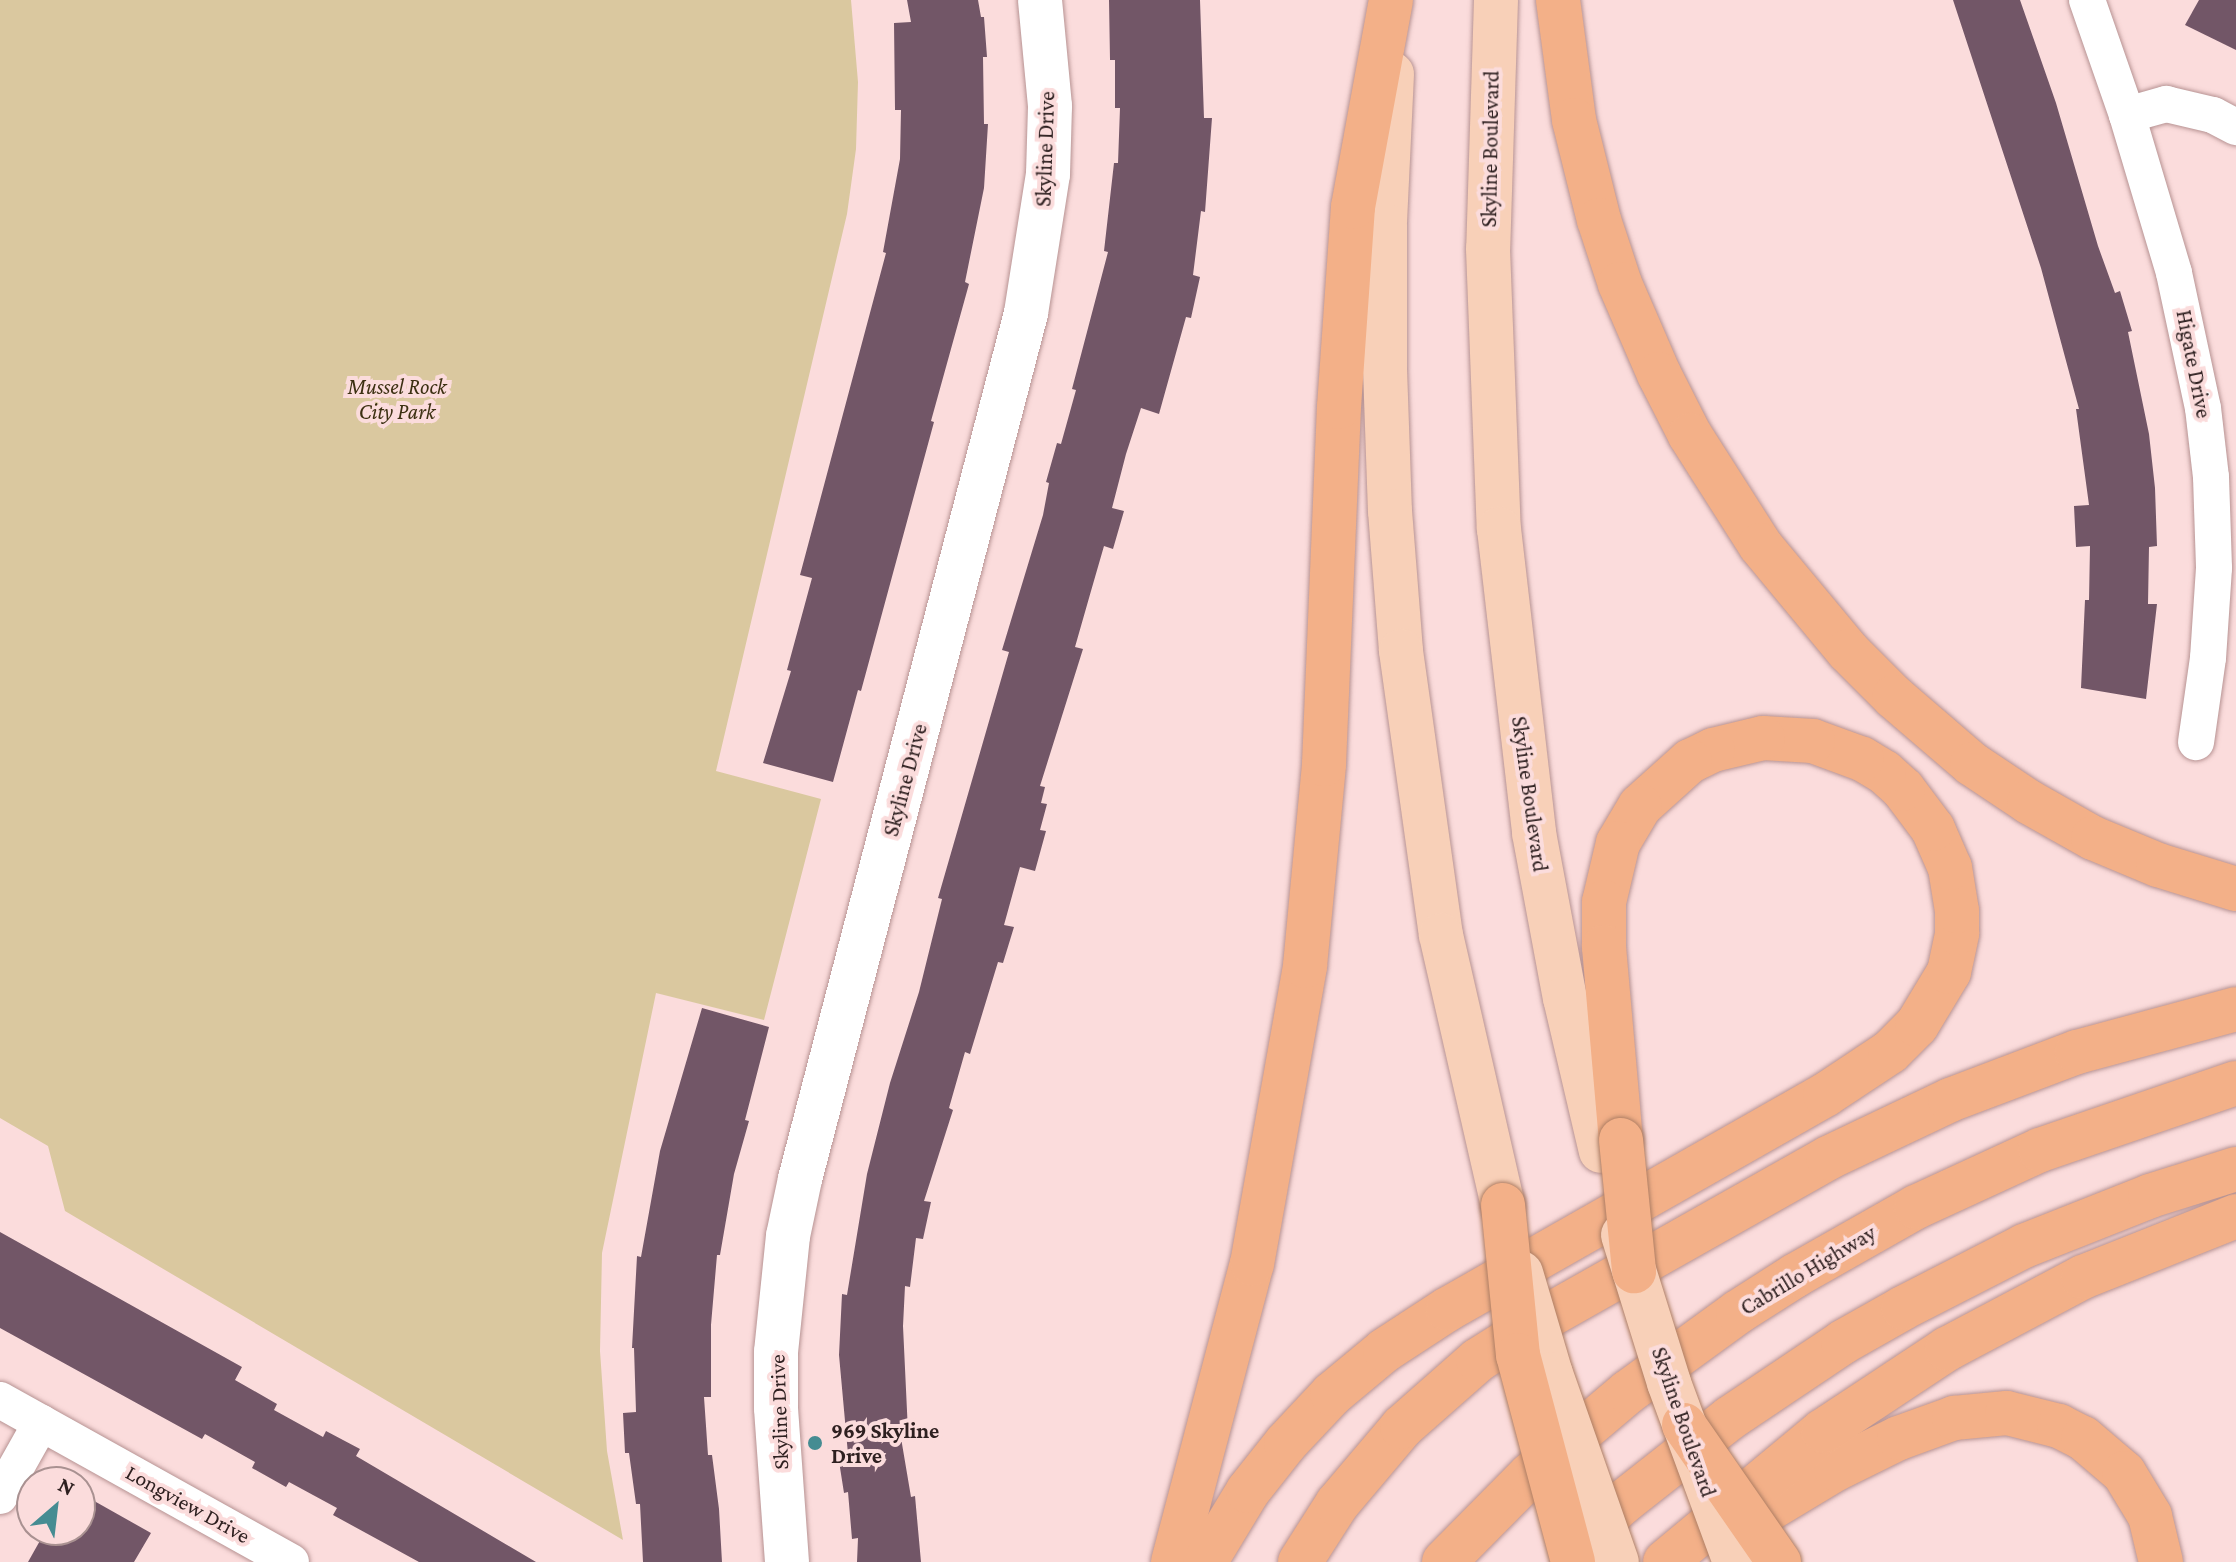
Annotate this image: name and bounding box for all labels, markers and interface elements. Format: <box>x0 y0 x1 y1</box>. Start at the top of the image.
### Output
street label: Skyline Boulevard <box>1475 70 1505 228</box>
street label: Skyline Drive <box>1030 91 1060 207</box>
street label: Higate Drive <box>2171 308 2217 420</box>
park label: Mussel Rock City Park <box>347 373 447 424</box>
street label: Skyline Boulevard <box>1506 714 1554 874</box>
street label: Skyline Drive <box>877 721 933 839</box>
street label: Cabrillo Highway <box>1735 1219 1881 1321</box>
street label: Skyline Boulevard <box>1646 1344 1722 1500</box>
street label: Skyline Drive <box>764 1354 794 1470</box>
place label: 969 Skyline Drive <box>831 1417 939 1468</box>
marker: 969 Skyline Drive <box>806 1434 824 1452</box>
street label: Longview Drive <box>121 1459 255 1549</box>
north arrow <box>16 1466 96 1546</box>
text: N <box>54 1472 79 1501</box>

